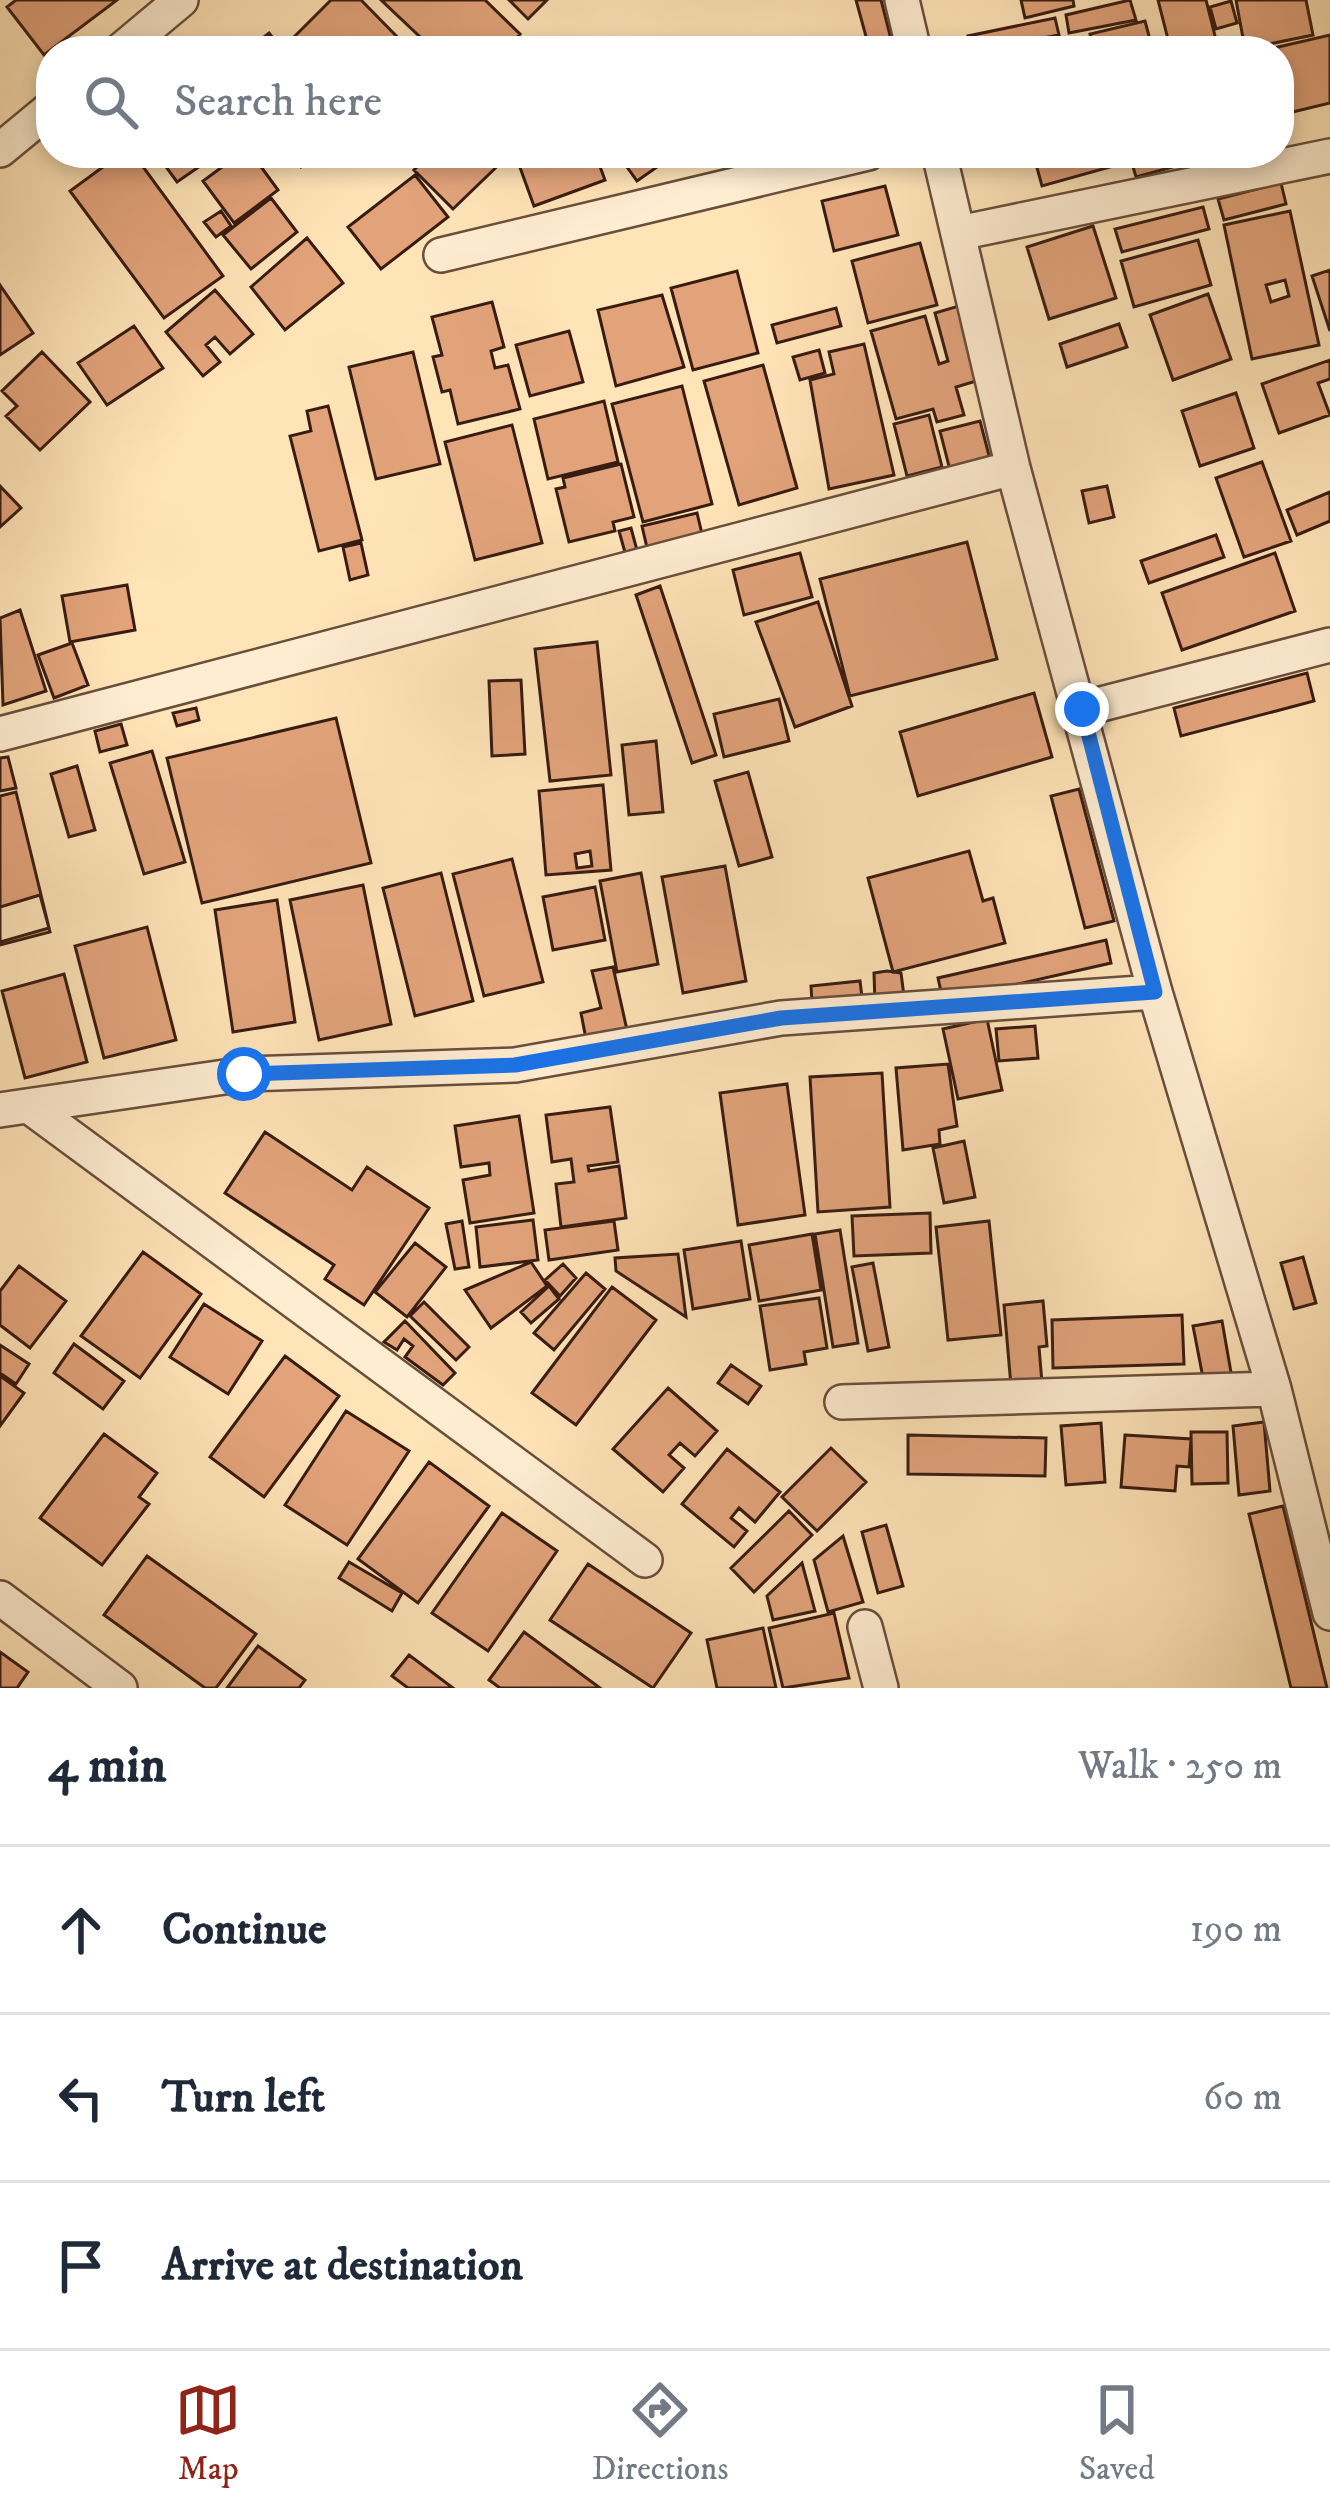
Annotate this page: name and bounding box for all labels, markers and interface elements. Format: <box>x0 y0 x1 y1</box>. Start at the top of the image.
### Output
search box <box>36 36 1294 168</box>
icon: search <box>78 69 144 135</box>
text: Search here <box>174 74 382 130</box>
route end <box>1055 682 1109 736</box>
route start <box>217 1047 271 1101</box>
text: 4 min <box>48 1734 166 1798</box>
text: Walk · 250 m <box>1078 1742 1282 1791</box>
icon: ahead <box>48 1897 114 1963</box>
text: Continue <box>162 1902 327 1958</box>
text: 190 m <box>1190 1905 1282 1954</box>
icon: left <box>48 2065 114 2131</box>
text: Turn left <box>162 2070 325 2126</box>
text: 60 m <box>1203 2073 1282 2122</box>
icon: arrive <box>48 2233 114 2299</box>
text: Arrive at destination <box>162 2238 523 2294</box>
tab: Map <box>175 2377 241 2490</box>
tab: Directions <box>592 2377 728 2490</box>
tab: Saved <box>1079 2377 1155 2490</box>

